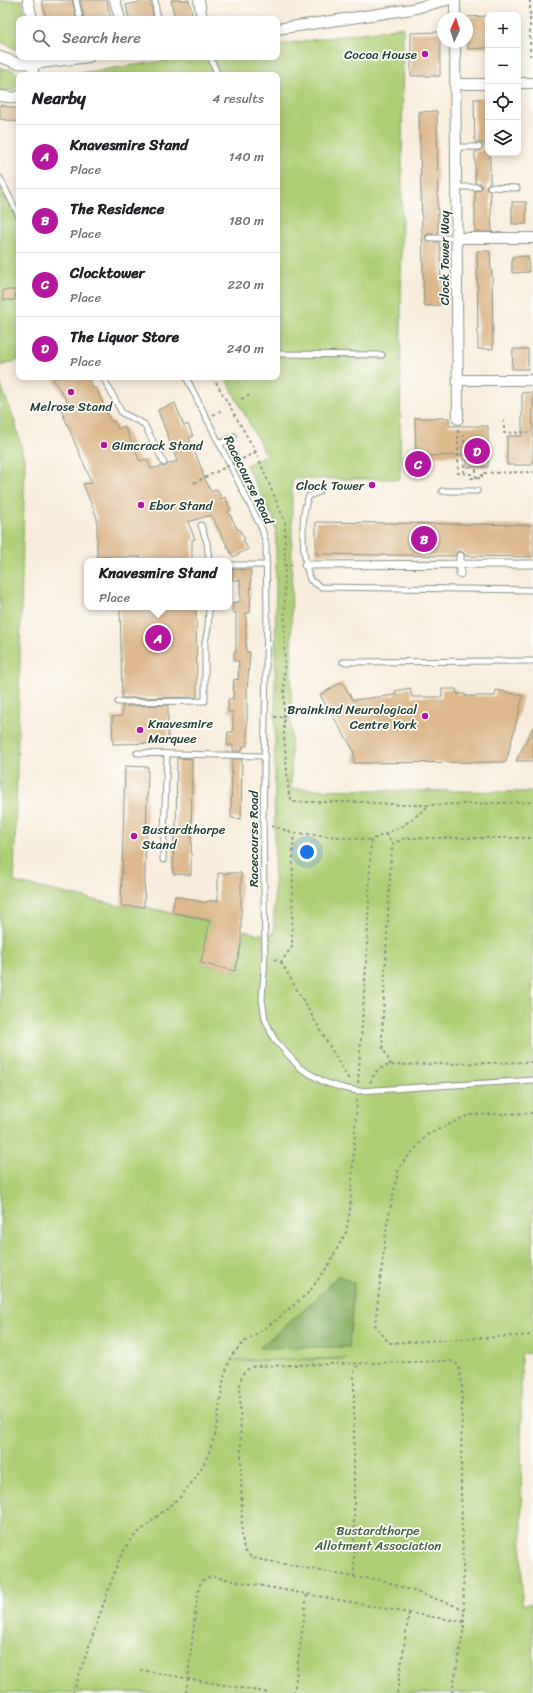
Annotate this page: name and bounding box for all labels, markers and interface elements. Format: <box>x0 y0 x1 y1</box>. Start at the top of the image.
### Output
north arrow <box>437 12 473 48</box>
map controls <box>485 12 521 156</box>
button: + <box>485 12 521 48</box>
search box <box>16 16 280 60</box>
text: Search here <box>62 25 141 51</box>
icon: search <box>30 27 52 49</box>
place label: Cocoa House <box>344 43 417 66</box>
button: − <box>485 48 521 84</box>
marker: Cocoa House <box>420 49 430 59</box>
text: Nearby <box>32 83 86 113</box>
button: locate <box>485 84 521 120</box>
text: 4 results <box>212 87 264 110</box>
button: layers <box>485 120 521 156</box>
text: Knavesmire Stand <box>70 132 188 158</box>
text: A <box>41 145 49 168</box>
text: 140 m <box>229 145 264 168</box>
text: Place <box>70 158 101 181</box>
text: The Residence <box>70 196 165 222</box>
text: B <box>41 209 49 232</box>
text: 180 m <box>229 209 264 232</box>
street label: Clock Tower Way <box>433 210 456 306</box>
text: Place <box>70 222 101 245</box>
text: Clocktower <box>70 260 145 286</box>
text: C <box>41 273 49 296</box>
text: 220 m <box>227 273 264 296</box>
text: Place <box>70 286 101 309</box>
text: The Liquor Store <box>70 324 179 350</box>
text: D <box>41 337 49 360</box>
text: 240 m <box>227 337 264 360</box>
text: Place <box>70 350 101 373</box>
marker: Melrose Stand <box>66 387 76 397</box>
place label: Melrose Stand <box>30 395 113 418</box>
street label: Racecourse Road <box>217 432 281 529</box>
place label: Gimcrack Stand <box>112 434 204 457</box>
pin: D <box>464 436 490 466</box>
marker: Gimcrack Stand <box>99 440 109 450</box>
pin: C <box>405 449 431 479</box>
place label: Clock Tower <box>296 474 365 497</box>
marker: Clock Tower <box>367 480 377 490</box>
place label: Ebor Stand <box>149 494 214 517</box>
marker: Ebor Stand <box>136 500 146 510</box>
pin: B <box>411 524 437 554</box>
popup <box>84 558 232 610</box>
text: Knavesmire Stand <box>99 560 217 586</box>
text: Place <box>99 586 130 609</box>
pin: A <box>145 623 171 653</box>
place label: Brainkind Neurological Centre York <box>287 698 417 736</box>
marker: Brainkind Neurological Centre York <box>420 711 430 721</box>
place label: Knavesmire Marquee <box>148 712 213 750</box>
marker: Knavesmire Marquee <box>135 725 145 735</box>
street label: Racecourse Road <box>242 790 265 887</box>
place label: Bustardthorpe Stand <box>142 818 226 856</box>
marker: Bustardthorpe Stand <box>129 831 139 841</box>
your location <box>297 842 317 862</box>
park label: Bustardthorpe Allotment Association <box>314 1519 441 1557</box>

